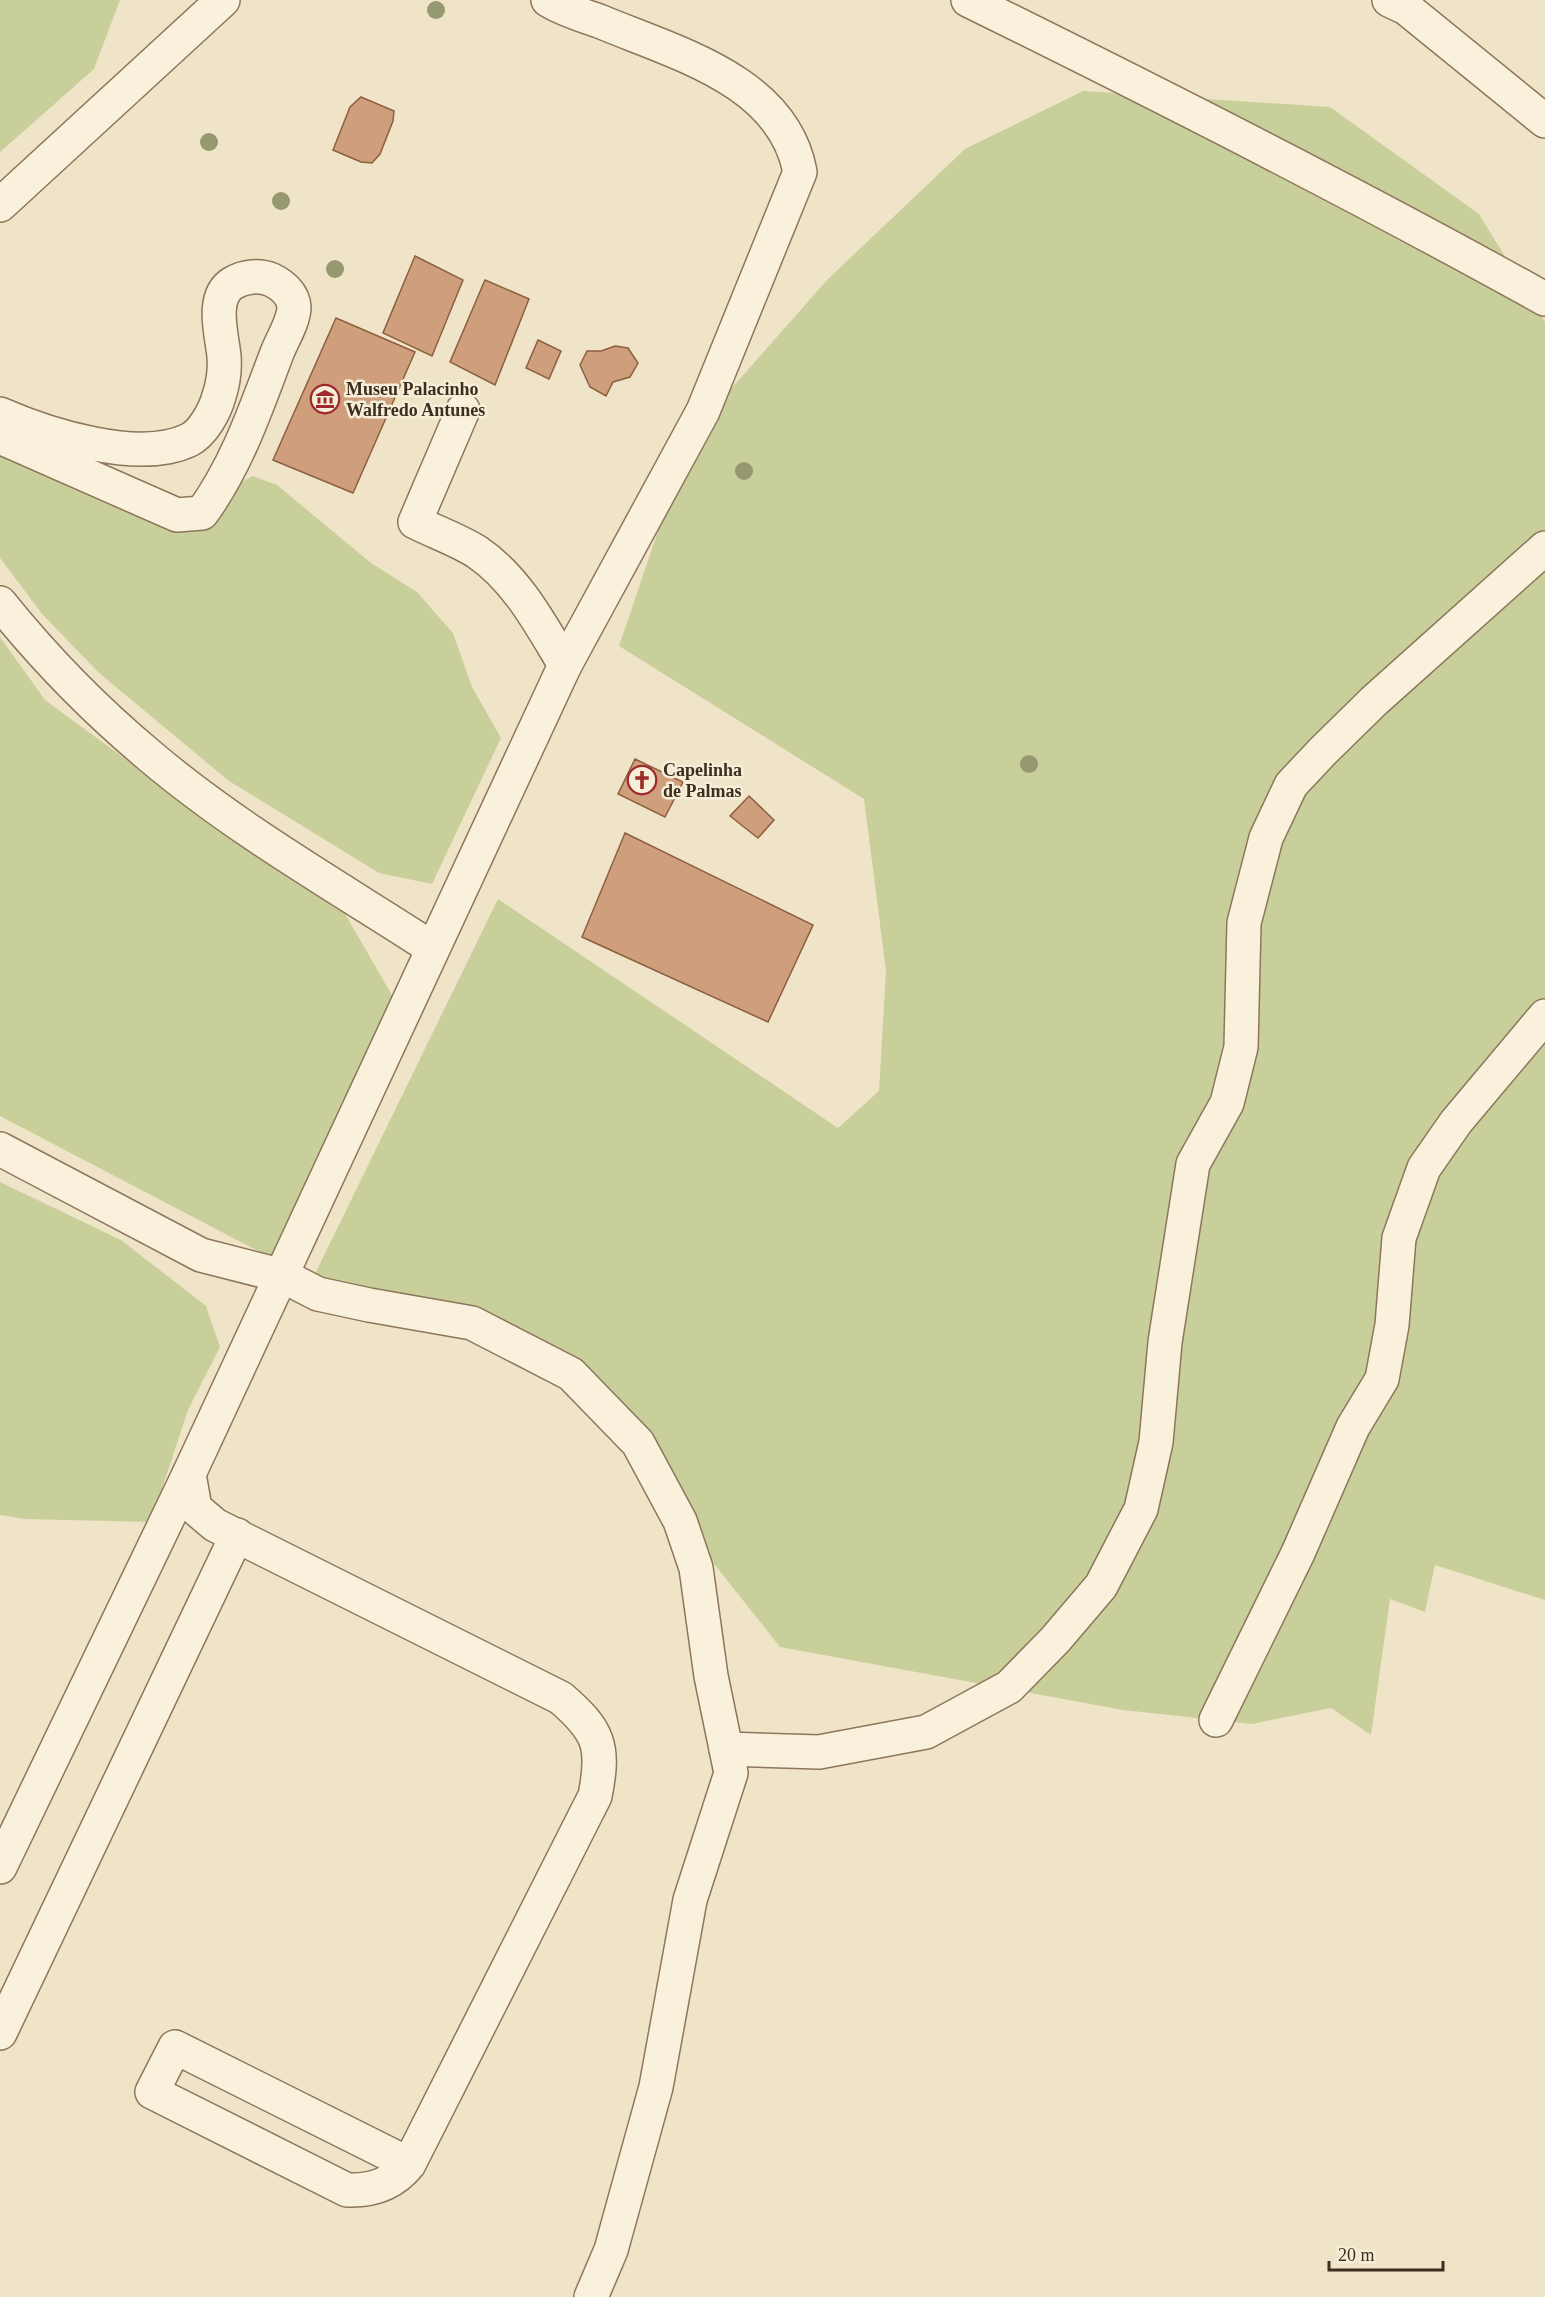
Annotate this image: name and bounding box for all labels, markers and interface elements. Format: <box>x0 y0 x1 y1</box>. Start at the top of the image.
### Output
place label: Museu Palacinho Walfredo Antunes <box>346 379 485 420</box>
museum icon: Museu Palacinho Walfredo Antunes <box>309 383 341 415</box>
place label: Capelinha de Palmas <box>663 760 742 801</box>
church icon: Capelinha de Palmas <box>626 764 658 796</box>
scale bar <box>1329 2234 1443 2272</box>
text: 20 m <box>1338 2245 1375 2265</box>

